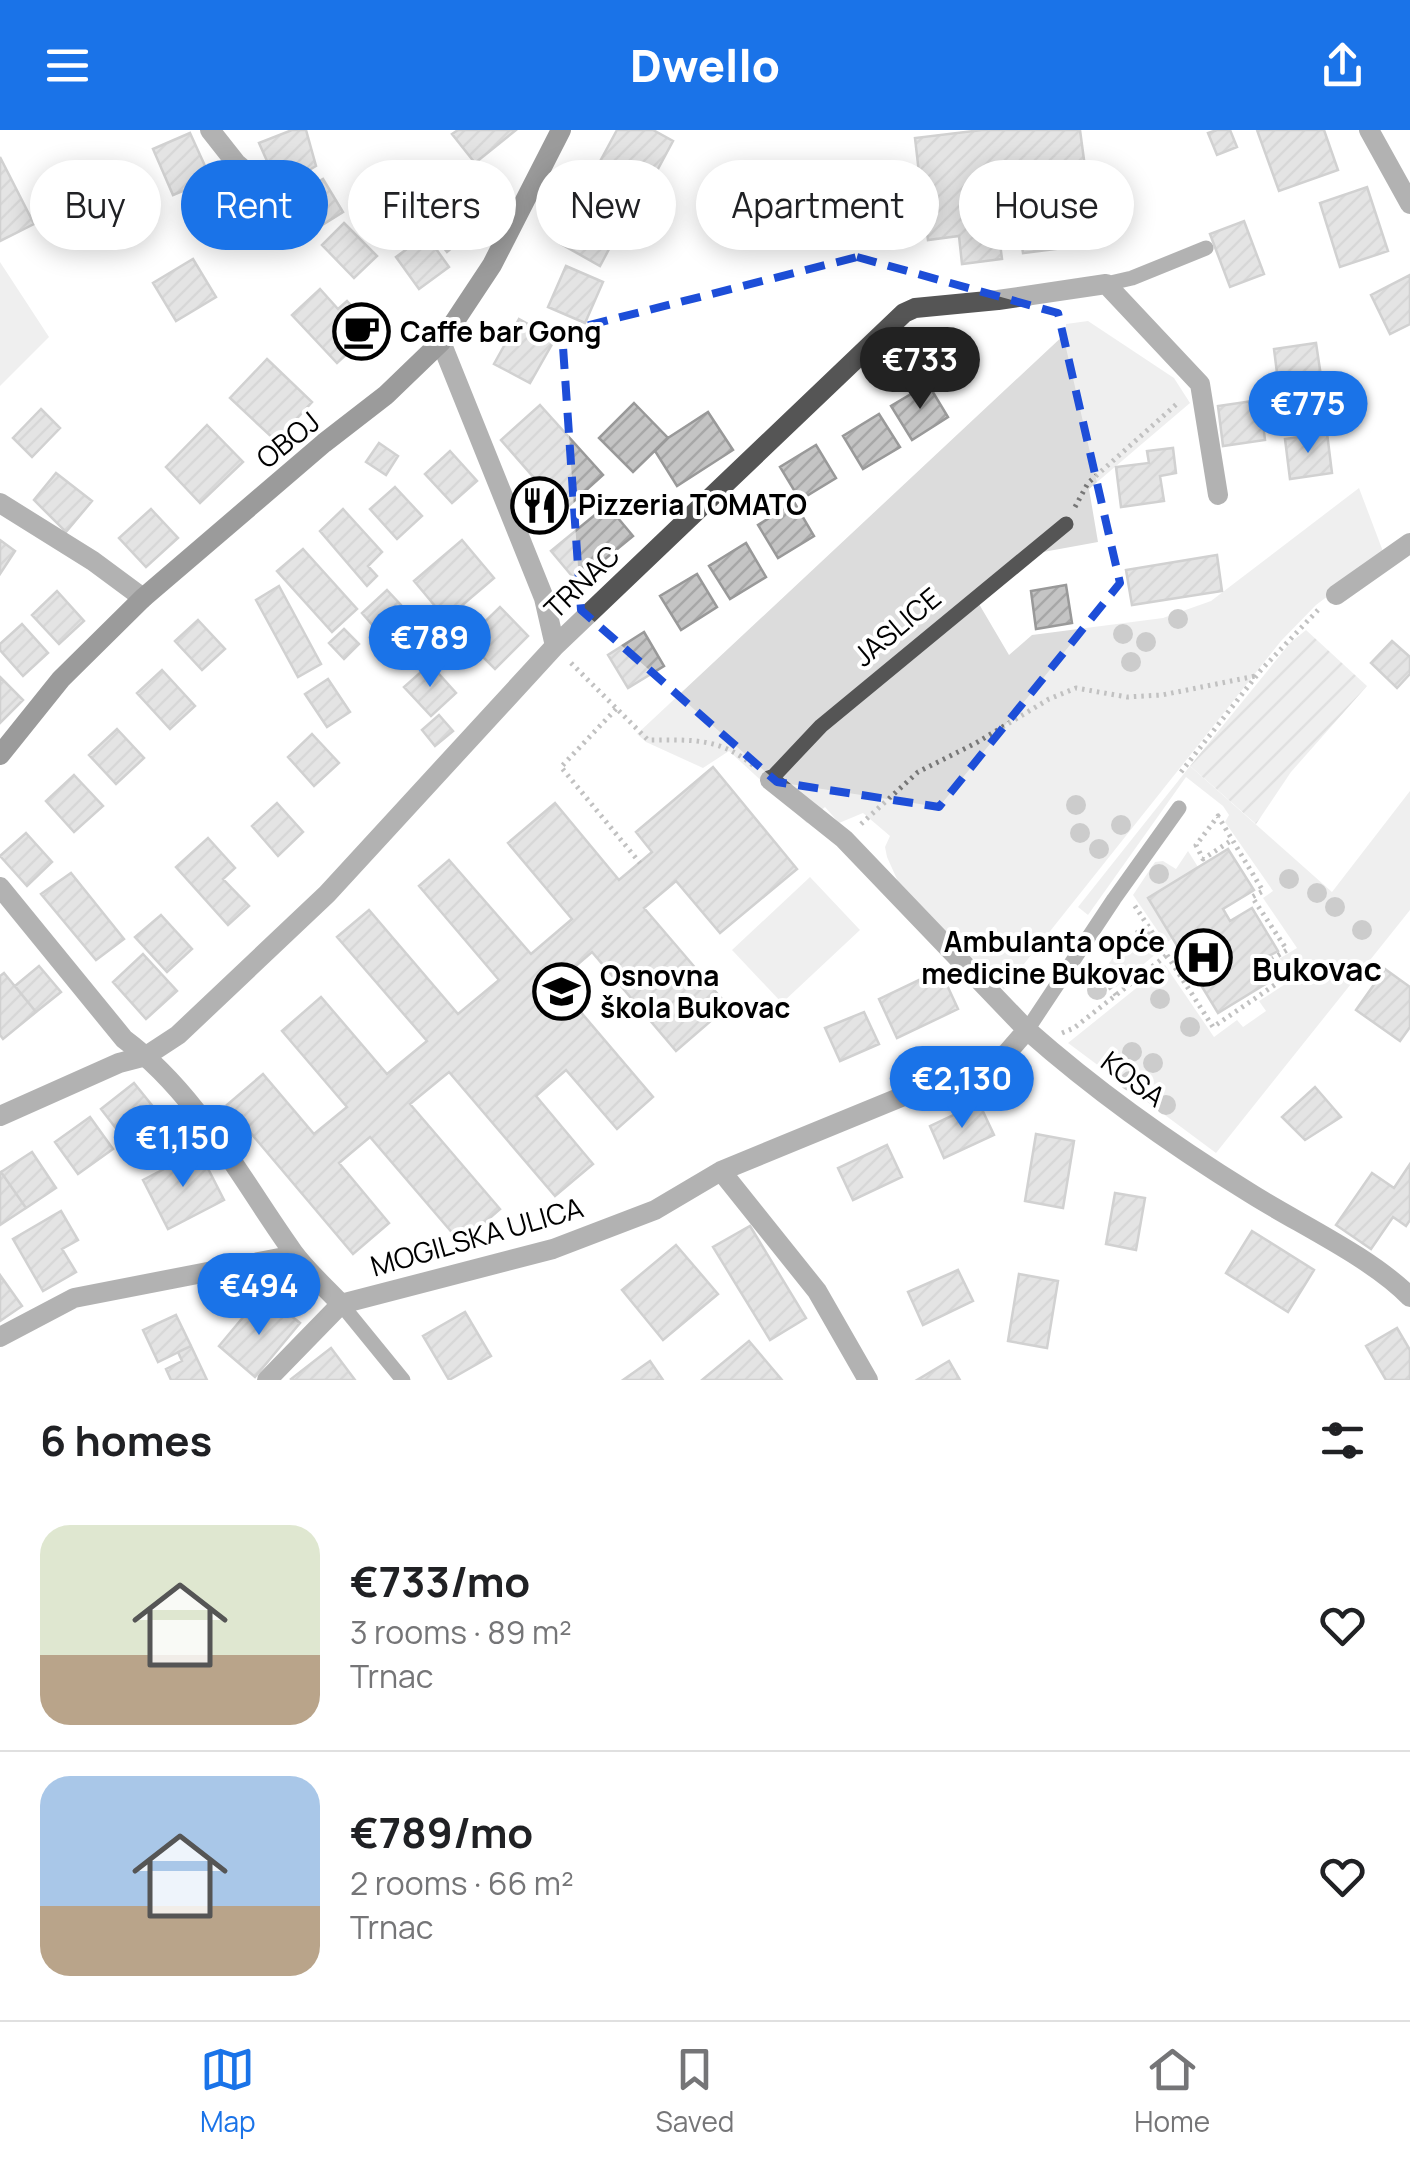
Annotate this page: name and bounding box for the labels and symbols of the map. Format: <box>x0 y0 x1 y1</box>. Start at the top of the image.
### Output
cafe icon: Caffe bar Gong <box>331 302 391 362</box>
place label: Caffe bar Gong <box>400 312 601 350</box>
pin: €733 <box>861 327 979 412</box>
pin: €775 <box>1249 371 1367 456</box>
street label: OBOJ <box>248 402 327 476</box>
restaurant icon: Pizzeria TOMATO <box>509 475 569 535</box>
place label: Pizzeria TOMATO <box>578 485 807 523</box>
street label: TRNAC <box>535 536 627 626</box>
street label: JASLICE <box>844 578 948 674</box>
pin: €789 <box>371 605 489 690</box>
place label: Ambulanta opće medicine Bukovac <box>921 922 1165 992</box>
hospital icon: Ambulanta opće medicine Bukovac <box>1174 928 1234 988</box>
district label: Bukovac <box>1252 947 1382 991</box>
place label: Osnovna škola Bukovac <box>600 956 790 1026</box>
school or university icon: Osnovna škola Bukovac <box>531 962 591 1022</box>
street label: KOSA <box>1094 1042 1174 1115</box>
pin: €2,130 <box>881 1046 1043 1131</box>
pin: €1,150 <box>102 1105 264 1190</box>
street label: MOGILSKA ULICA <box>366 1187 588 1285</box>
pin: €494 <box>200 1253 318 1338</box>

